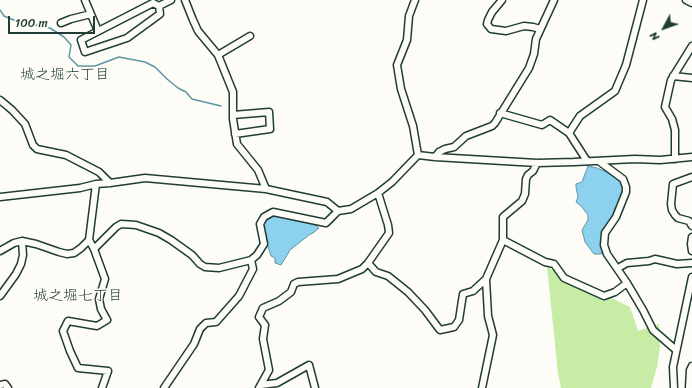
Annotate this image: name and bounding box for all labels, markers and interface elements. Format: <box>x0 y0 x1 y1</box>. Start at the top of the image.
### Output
scale bar <box>10 8 97 34</box>
north arrow <box>644 8 684 48</box>
text: 100 m <box>15 12 48 34</box>
text: N <box>645 27 664 45</box>
district label: 城之堀六丁目 <box>20 66 110 84</box>
district label: 城之堀七丁目 <box>33 287 123 305</box>

